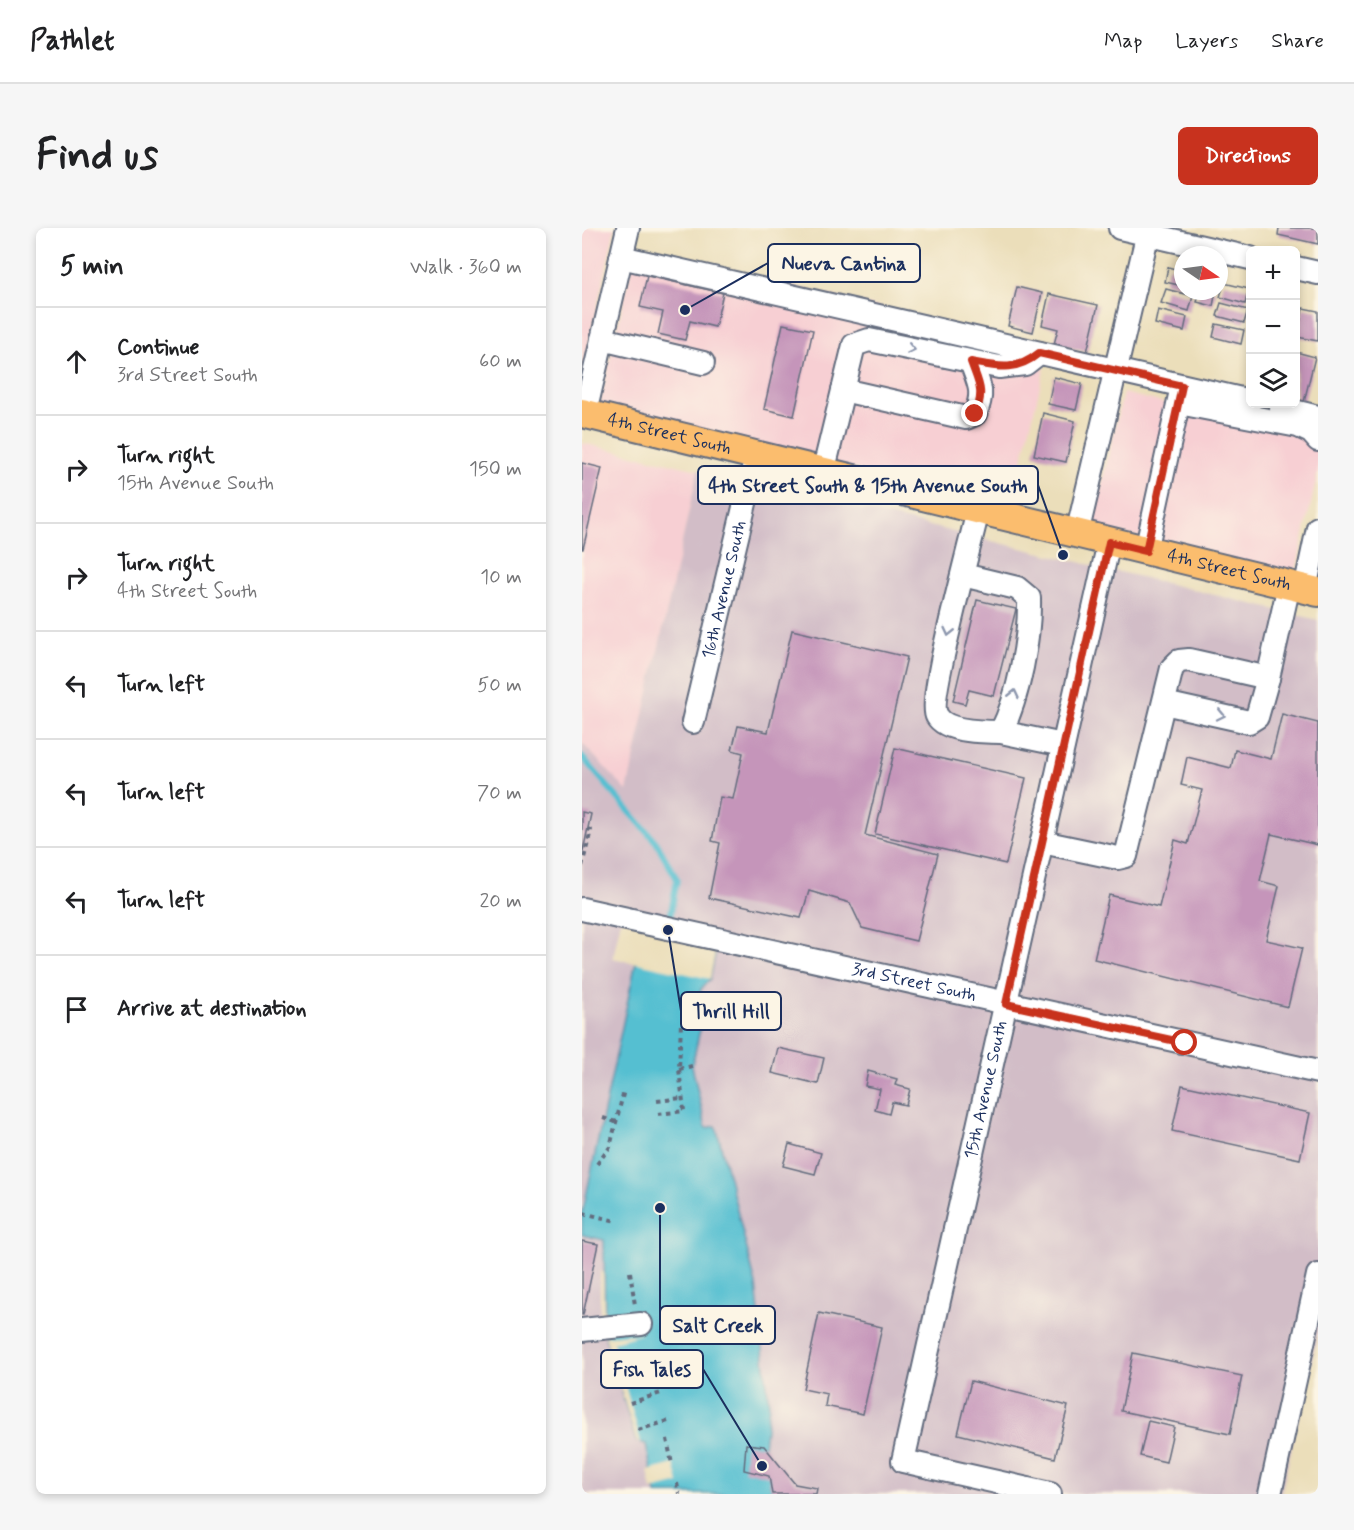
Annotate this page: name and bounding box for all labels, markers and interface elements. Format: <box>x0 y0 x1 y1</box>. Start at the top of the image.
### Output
text: Pathlet <box>30 23 114 60</box>
text: Map <box>1104 27 1142 55</box>
text: Layers <box>1175 27 1238 55</box>
text: Share <box>1271 27 1324 55</box>
button: Directions <box>1178 127 1318 185</box>
text: Find us <box>36 129 158 184</box>
callout: Nueva Cantina <box>768 244 920 282</box>
north arrow <box>1174 246 1228 300</box>
map controls <box>1246 246 1300 408</box>
button: + <box>1246 246 1300 300</box>
text: 5 min <box>60 250 124 284</box>
text: Nueva Cantina <box>782 251 907 278</box>
text: Walk · 360 m <box>410 254 522 281</box>
button: − <box>1246 300 1300 354</box>
text: Continue <box>117 334 199 362</box>
one-way arrow <box>906 342 916 355</box>
icon: ahead <box>60 345 93 378</box>
text: 60 m <box>479 348 522 375</box>
button: layers <box>1246 354 1300 408</box>
text: 3rd Street South <box>117 362 258 389</box>
route end <box>961 400 987 426</box>
street label: 4th Street South <box>605 408 734 461</box>
text: Turn right <box>117 442 215 470</box>
icon: right <box>60 453 93 486</box>
text: 150 m <box>469 456 522 483</box>
callout: 4th Street South & 15th Avenue South <box>698 466 1038 504</box>
text: 15th Avenue South <box>117 470 274 497</box>
text: 4th Street South & 15th Avenue South <box>708 473 1028 500</box>
street label: 16th Avenue South <box>696 518 753 661</box>
street label: 4th Street South <box>1165 544 1293 597</box>
text: Turn right <box>117 550 215 578</box>
icon: right <box>60 561 93 594</box>
text: 10 m <box>480 564 522 591</box>
text: 4th Street South <box>117 578 257 605</box>
one-way arrow <box>944 627 957 637</box>
icon: left <box>60 669 93 702</box>
text: Turn left <box>117 671 205 699</box>
text: 50 m <box>477 672 522 699</box>
one-way arrow <box>1007 689 1020 699</box>
one-way arrow <box>1216 708 1226 721</box>
icon: left <box>60 777 93 810</box>
text: Turn left <box>117 779 205 807</box>
text: 70 m <box>477 780 522 807</box>
icon: left <box>60 885 93 918</box>
text: Turn left <box>117 887 205 915</box>
text: 20 m <box>479 888 522 915</box>
street label: 3rd Street South <box>849 957 979 1008</box>
callout: Thrill Hill <box>681 992 781 1030</box>
icon: arrive <box>60 993 93 1026</box>
text: Arrive at destination <box>117 995 307 1023</box>
text: Thrill Hill <box>692 999 770 1026</box>
street label: 15th Avenue South <box>959 1018 1013 1161</box>
route start <box>1171 1029 1197 1055</box>
callout: Salt Creek <box>660 1306 775 1344</box>
text: Salt Creek <box>672 1313 764 1340</box>
callout: Fish Tales <box>601 1350 703 1388</box>
text: Fish Tales <box>613 1357 691 1384</box>

